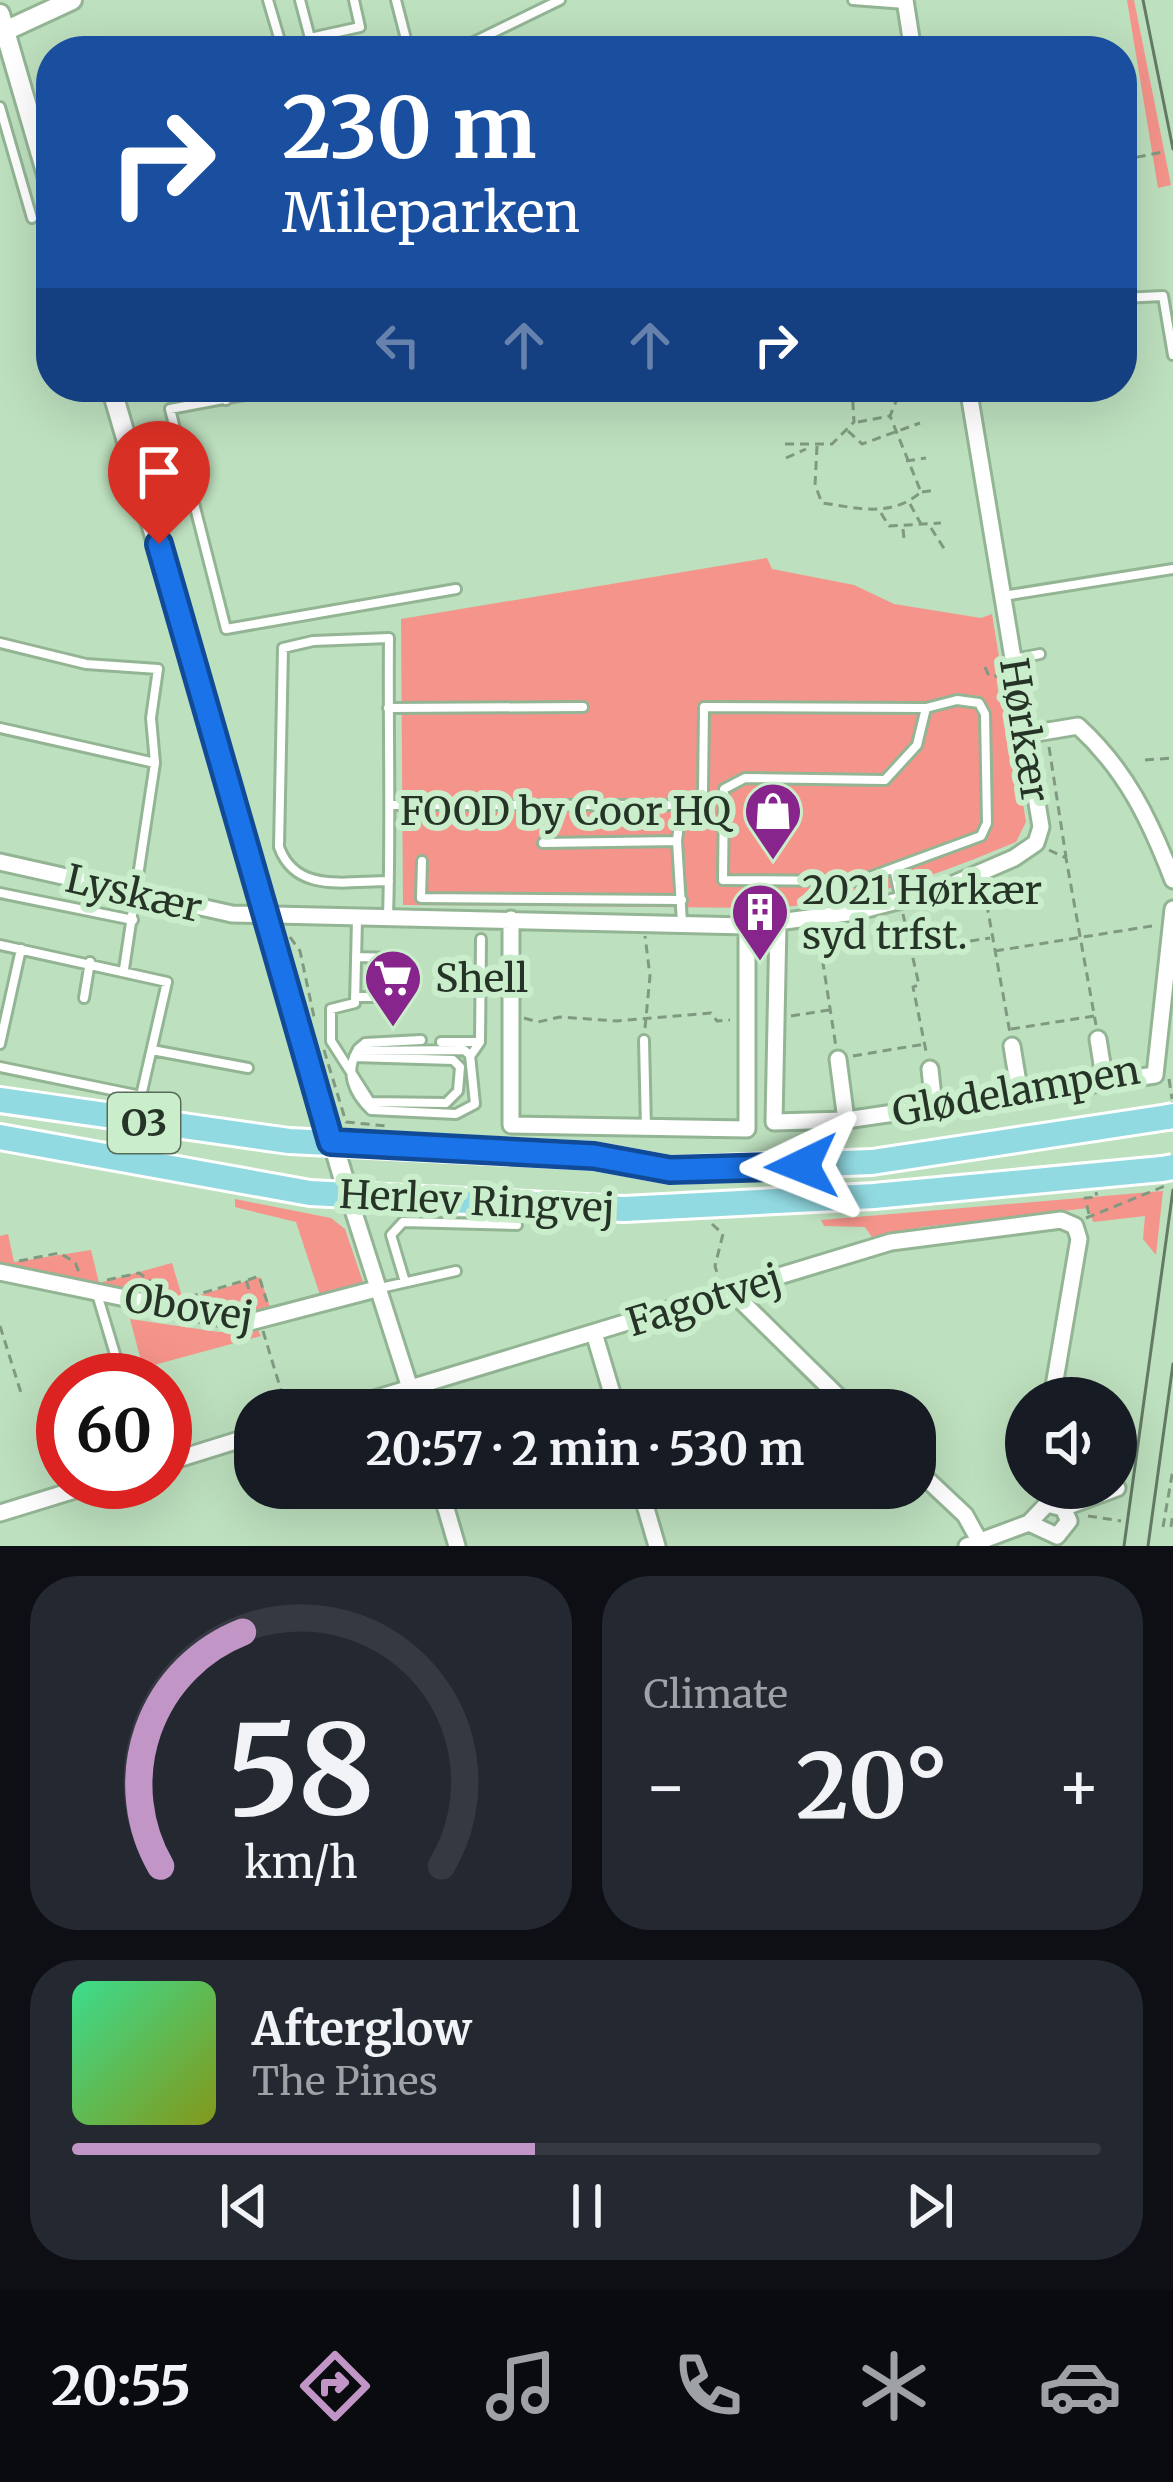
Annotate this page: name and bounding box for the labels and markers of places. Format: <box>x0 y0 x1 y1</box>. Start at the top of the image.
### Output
pin <box>108 421 210 544</box>
shop icon: FOOD by Coor HQ <box>742 780 804 862</box>
place label: FOOD by Coor HQ <box>400 787 734 836</box>
place label: 2021 Hørkær syd trfst. <box>802 866 1042 960</box>
building icon: 2021 Hørkær syd trfst. <box>729 881 791 963</box>
supermarket icon: Shell <box>362 947 424 1029</box>
place label: Shell <box>435 954 528 1003</box>

